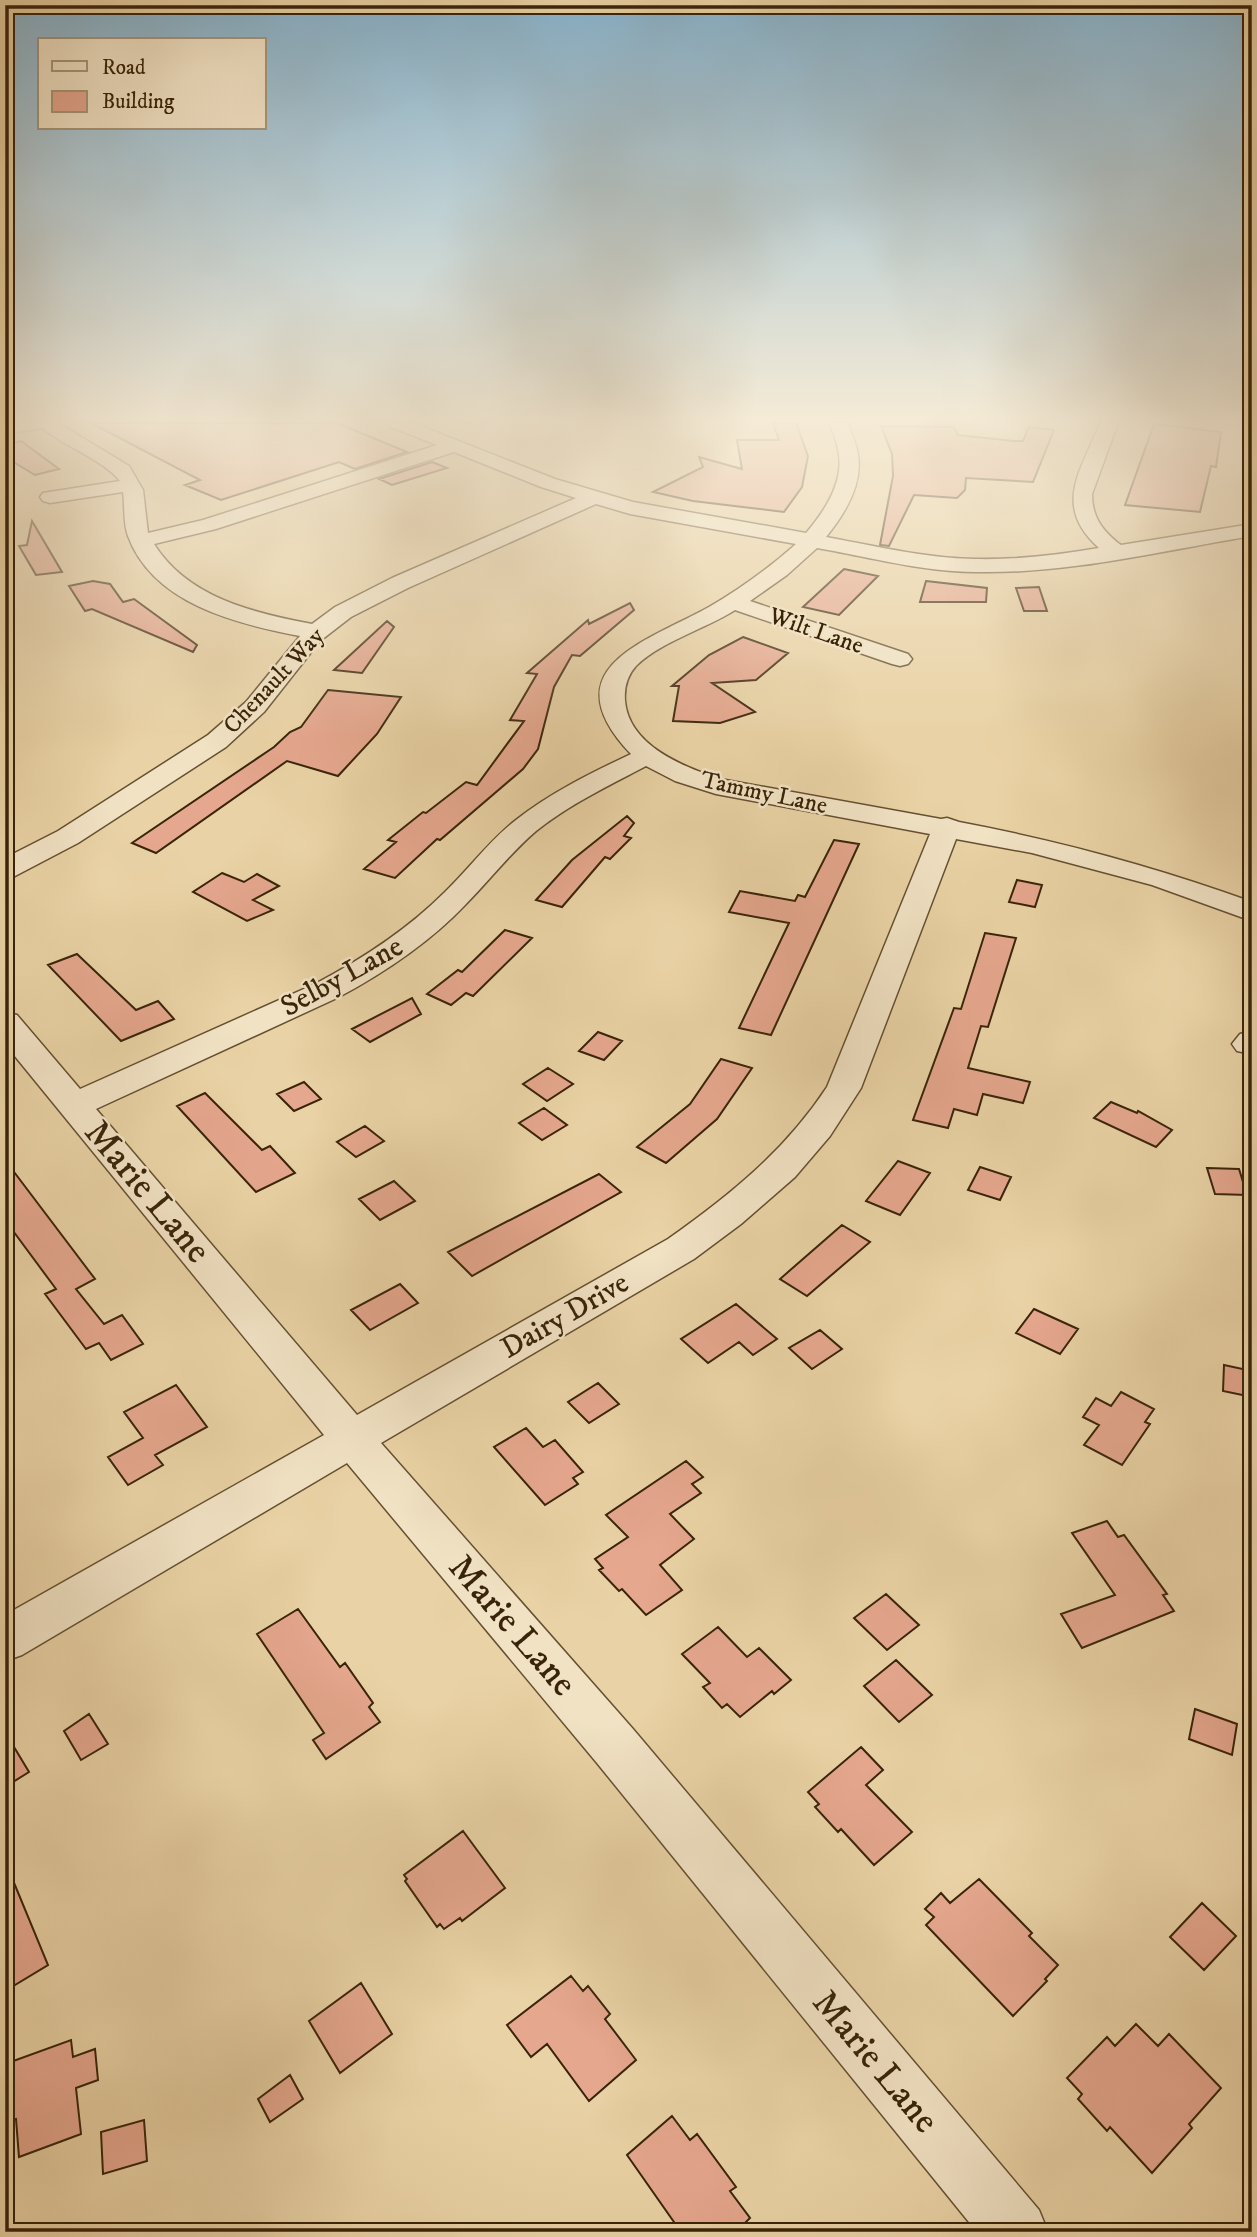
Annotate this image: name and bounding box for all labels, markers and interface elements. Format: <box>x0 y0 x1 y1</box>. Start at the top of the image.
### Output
legend <box>38 38 266 130</box>
text: Road <box>102 55 146 81</box>
text: Building <box>102 89 175 115</box>
street label: Wilt Lane <box>764 601 867 661</box>
street label: Chenault Way <box>217 621 331 740</box>
street label: Tammy Lane <box>698 765 830 821</box>
street label: Selby Lane <box>274 928 410 1026</box>
street label: Marie Lane <box>73 1111 221 1273</box>
street label: Dairy Drive <box>494 1265 636 1367</box>
street label: Marie Lane <box>438 1545 586 1707</box>
street label: Marie Lane <box>801 1981 949 2143</box>

